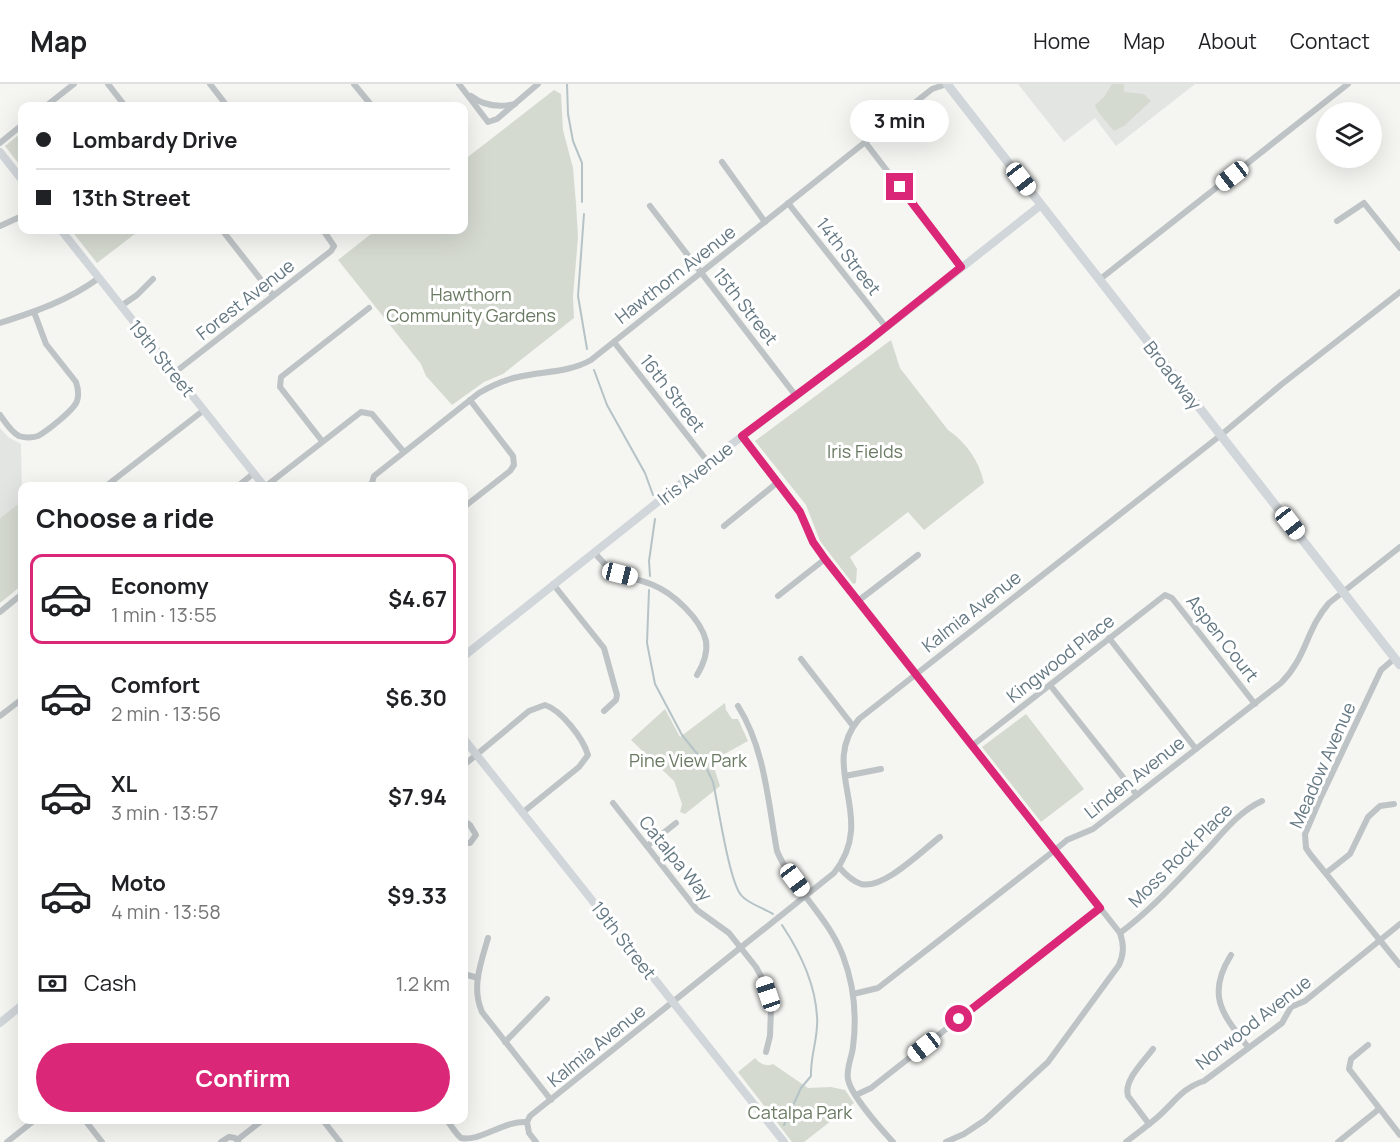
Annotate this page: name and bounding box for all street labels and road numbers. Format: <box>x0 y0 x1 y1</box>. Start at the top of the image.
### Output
street label: 14th Street <box>811 212 887 300</box>
street label: Hawthorn Avenue <box>610 219 740 329</box>
street label: Forest Avenue <box>191 253 299 345</box>
street label: 15th Street <box>708 262 784 350</box>
street label: 19th Street <box>124 314 200 402</box>
street label: Broadway <box>1139 336 1208 415</box>
street label: 16th Street <box>635 349 711 437</box>
street label: Iris Avenue <box>652 436 738 510</box>
street label: Kalmia Avenue <box>916 565 1026 657</box>
street label: Aspen Court <box>1182 590 1264 686</box>
street label: Kingwood Place <box>1001 608 1119 708</box>
street label: Meadow Avenue <box>1283 698 1361 832</box>
street label: Linden Avenue <box>1079 730 1189 824</box>
street label: Moss Rock Place <box>1123 798 1237 912</box>
street label: Catalpa Way <box>634 810 718 906</box>
street label: 19th Street <box>586 896 662 984</box>
street label: Norwood Avenue <box>1190 969 1316 1075</box>
street label: Kalmia Avenue <box>542 998 650 1092</box>

